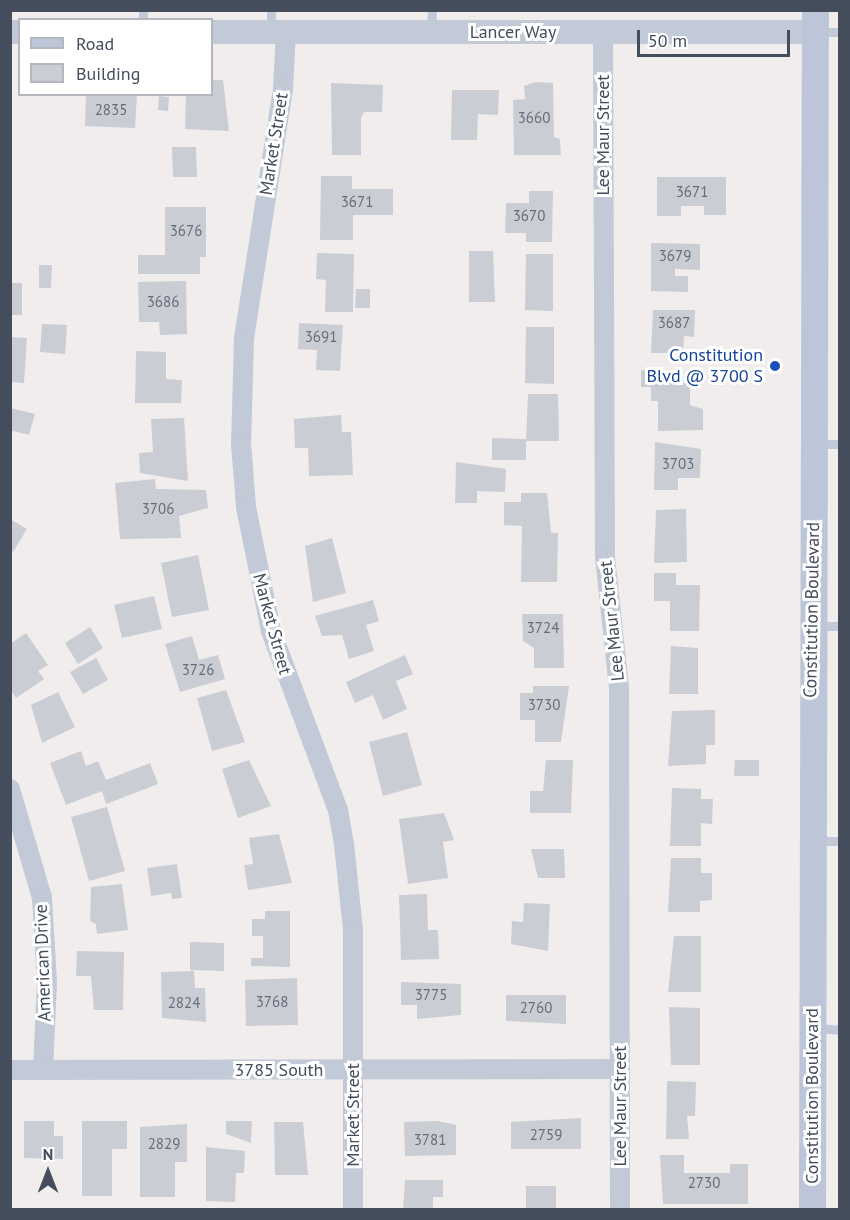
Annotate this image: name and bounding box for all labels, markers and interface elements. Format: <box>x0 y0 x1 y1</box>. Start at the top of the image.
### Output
legend <box>18 18 213 96</box>
scale bar <box>640 18 793 56</box>
street label: Lancer Way <box>470 21 556 43</box>
text: 50 m <box>648 29 687 52</box>
text: Road <box>76 32 114 55</box>
text: Building <box>76 62 140 85</box>
street label: Lee Maur Street <box>592 75 614 195</box>
street label: Market Street <box>255 91 293 197</box>
house number: 2835 <box>95 101 127 119</box>
house number: 3660 <box>518 109 550 127</box>
house number: 3671 <box>676 183 708 201</box>
house number: 3671 <box>341 193 373 211</box>
house number: 3670 <box>513 207 545 225</box>
house number: 3676 <box>170 222 202 240</box>
house number: 3679 <box>659 247 691 265</box>
house number: 3686 <box>147 293 179 311</box>
house number: 3687 <box>658 314 690 332</box>
house number: 3691 <box>305 328 337 346</box>
place label: Constitution Blvd @ 3700 S <box>647 345 763 388</box>
marker: Constitution Blvd @ 3700 S <box>768 359 782 373</box>
house number: 3703 <box>662 455 694 473</box>
house number: 3706 <box>142 500 174 518</box>
street label: Constitution Boulevard <box>800 522 824 698</box>
street label: Lee Maur Street <box>595 560 629 682</box>
street label: Market Street <box>248 571 296 677</box>
house number: 3724 <box>527 619 559 637</box>
house number: 3726 <box>182 661 214 679</box>
house number: 3730 <box>528 696 560 714</box>
street label: American Drive <box>30 904 56 1022</box>
house number: 3775 <box>415 986 447 1004</box>
house number: 3768 <box>256 993 288 1011</box>
house number: 2824 <box>168 994 200 1012</box>
house number: 2760 <box>520 999 552 1017</box>
street label: Constitution Boulevard <box>801 1008 823 1184</box>
street label: Lee Maur Street <box>609 1046 631 1166</box>
street label: 3785 South <box>235 1059 323 1081</box>
street label: Market Street <box>342 1063 364 1167</box>
house number: 2759 <box>530 1126 562 1144</box>
house number: 3781 <box>414 1131 446 1149</box>
house number: 2829 <box>148 1135 180 1153</box>
north arrow <box>18 1142 78 1202</box>
text: N <box>43 1144 53 1164</box>
house number: 2730 <box>688 1174 720 1192</box>

